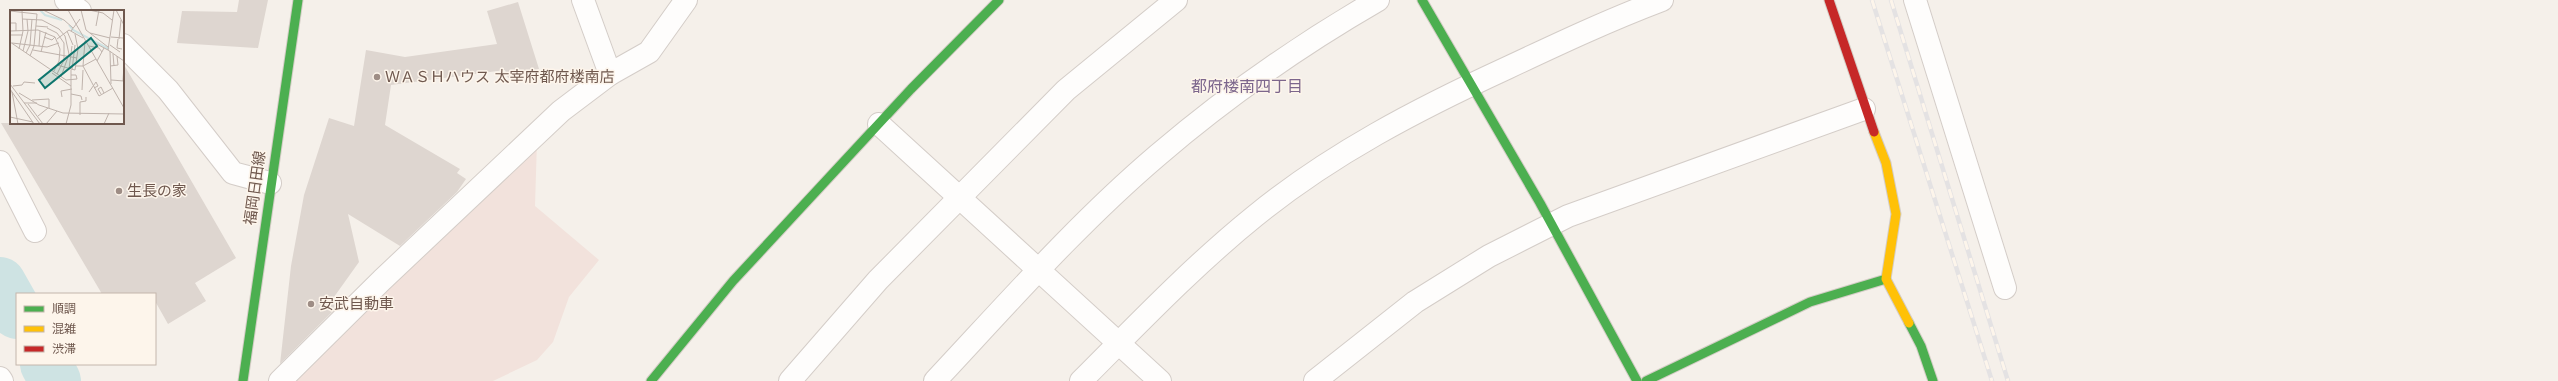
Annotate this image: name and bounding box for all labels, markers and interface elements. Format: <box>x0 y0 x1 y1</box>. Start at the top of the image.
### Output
inset map <box>10 10 124 124</box>
place label: ＷＡＳＨハウス 太宰府都府楼南店 <box>385 66 615 88</box>
marker: ＷＡＳＨハウス 太宰府都府楼南店 <box>372 72 382 82</box>
district label: 都府楼南四丁目 <box>1191 75 1303 98</box>
street label: 福岡日田線 <box>239 149 271 227</box>
place label: 生長の家 <box>127 180 187 202</box>
marker: 生長の家 <box>114 186 124 196</box>
legend <box>16 293 156 365</box>
place label: 安武自動車 <box>319 293 394 315</box>
marker: 安武自動車 <box>306 299 316 309</box>
text: 順調 <box>52 300 76 318</box>
text: 混雑 <box>52 320 76 338</box>
text: 渋滞 <box>52 340 76 358</box>

